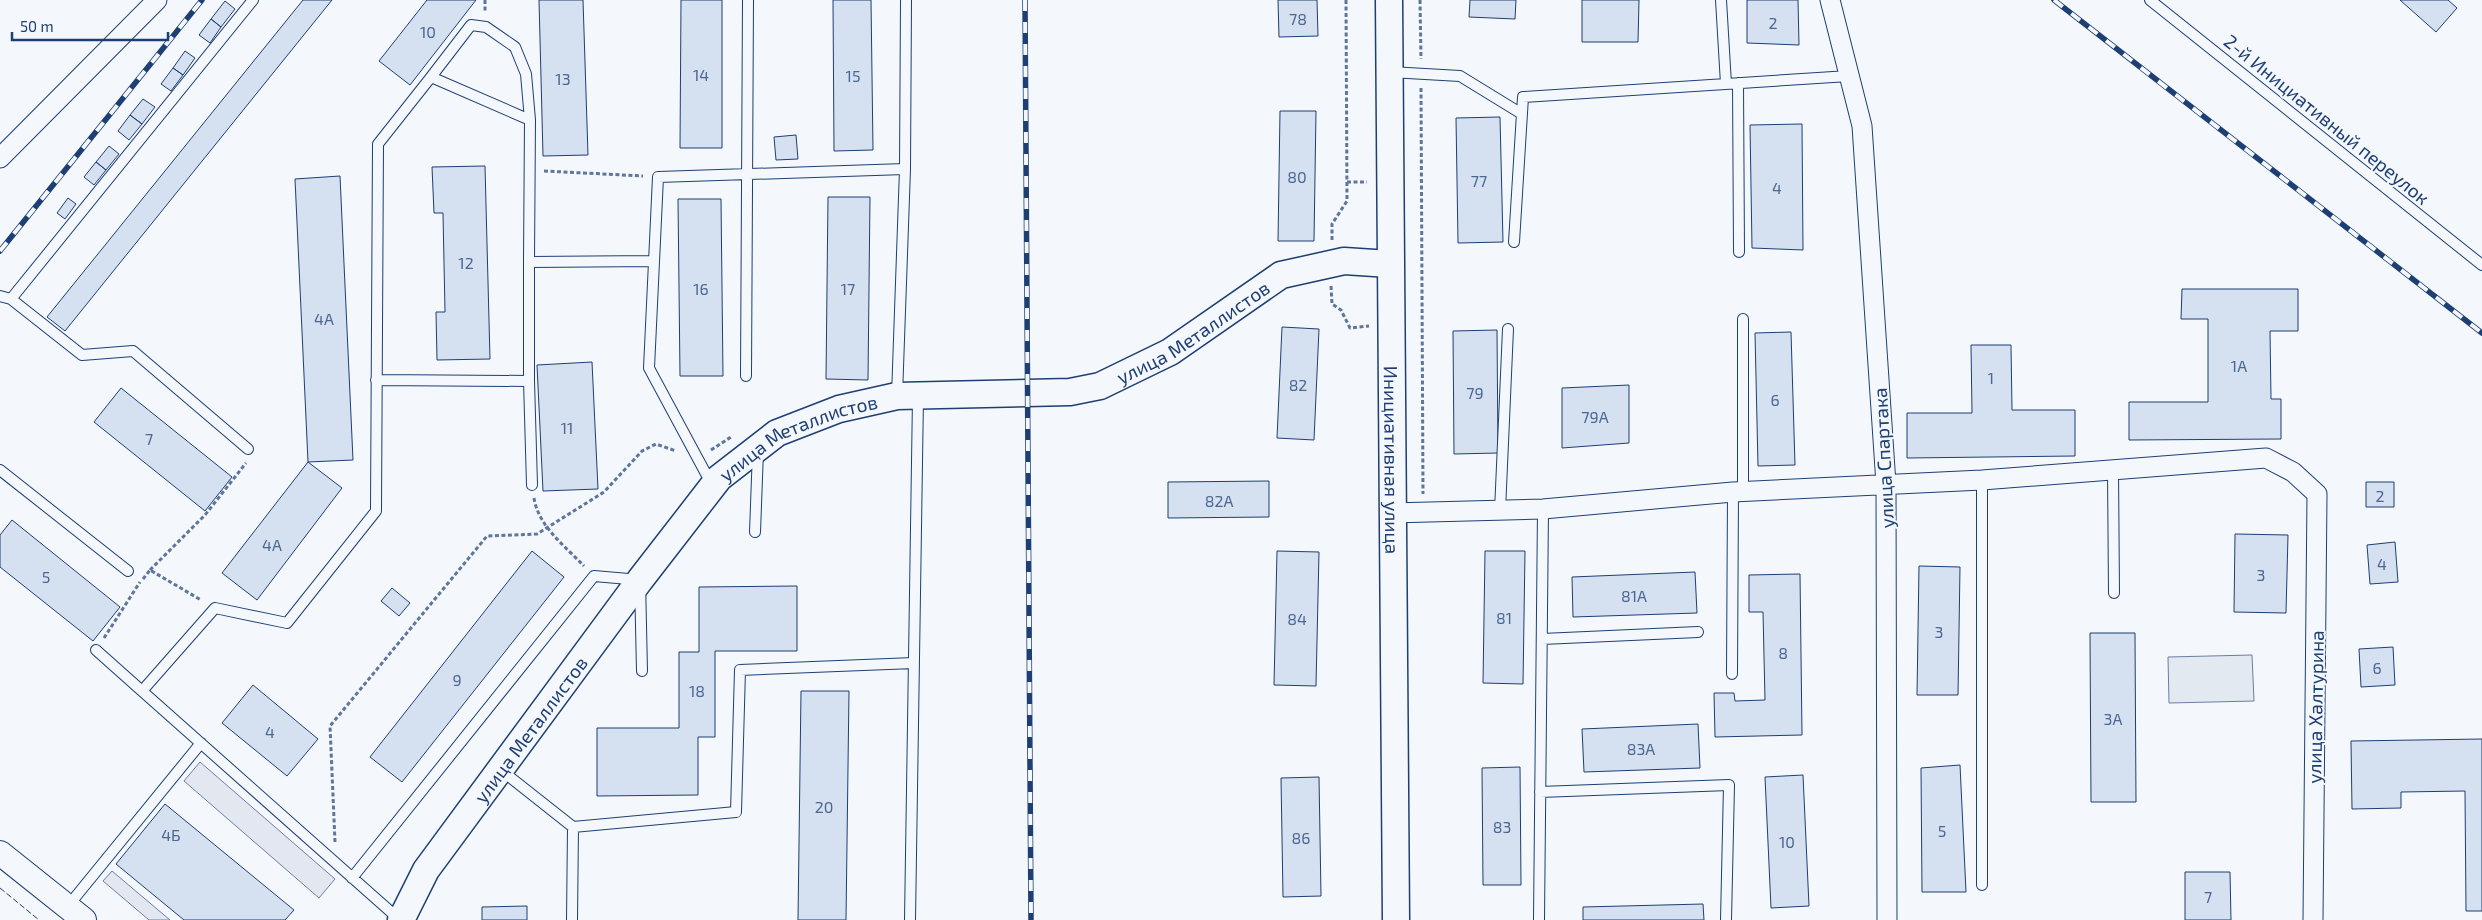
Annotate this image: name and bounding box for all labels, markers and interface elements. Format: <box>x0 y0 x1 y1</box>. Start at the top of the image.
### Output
house number: 78 <box>1289 9 1307 28</box>
scale bar <box>12 10 169 42</box>
house number: 2 <box>1769 13 1778 32</box>
text: 50 m <box>20 17 54 35</box>
house number: 10 <box>420 22 436 41</box>
street label: 2-й Инициативный переулок <box>2219 29 2434 210</box>
house number: 14 <box>693 65 709 84</box>
house number: 15 <box>846 66 860 85</box>
house number: 13 <box>555 69 571 88</box>
house number: 80 <box>1287 167 1307 186</box>
house number: 77 <box>1471 171 1487 190</box>
house number: 4 <box>1772 178 1782 197</box>
house number: 12 <box>458 253 474 272</box>
street label: улица Металлистов <box>1113 275 1273 389</box>
house number: 16 <box>693 279 709 298</box>
house number: 17 <box>841 279 855 298</box>
house number: 4А <box>314 309 334 328</box>
house number: 1А <box>2231 356 2247 375</box>
street label: Инициативная улица <box>1380 366 1405 554</box>
house number: 1 <box>1988 368 1994 387</box>
house number: 82 <box>1289 375 1307 394</box>
house number: 79 <box>1466 383 1484 402</box>
street label: улица Спартака <box>1868 387 1899 529</box>
street label: улица Металлистов <box>714 389 879 486</box>
house number: 6 <box>1770 390 1780 409</box>
house number: 79А <box>1581 407 1609 426</box>
house number: 11 <box>561 418 573 437</box>
house number: 7 <box>145 429 153 448</box>
house number: 2 <box>2376 486 2385 505</box>
house number: 82А <box>1205 491 1233 510</box>
house number: 4А <box>262 535 282 554</box>
house number: 4 <box>2377 554 2387 573</box>
house number: 3 <box>2257 565 2265 584</box>
house number: 5 <box>42 567 50 586</box>
house number: 81А <box>1621 586 1647 605</box>
house number: 81 <box>1496 608 1512 627</box>
house number: 84 <box>1287 609 1307 628</box>
house number: 3 <box>1935 622 1943 641</box>
street label: улица Халтурина <box>2302 630 2329 784</box>
house number: 8 <box>1778 643 1788 662</box>
street label: улица Металлистов <box>468 651 592 807</box>
house number: 6 <box>2372 658 2382 677</box>
house number: 9 <box>452 670 462 689</box>
house number: 18 <box>689 681 705 700</box>
house number: 3А <box>2104 709 2122 728</box>
house number: 4 <box>265 722 275 741</box>
house number: 83А <box>1627 739 1655 758</box>
house number: 20 <box>815 797 833 816</box>
house number: 83 <box>1493 817 1511 836</box>
house number: 5 <box>1938 821 1946 840</box>
house number: 4Б <box>161 825 181 844</box>
house number: 86 <box>1292 828 1310 847</box>
house number: 10 <box>1779 832 1795 851</box>
house number: 7 <box>2204 887 2212 906</box>

